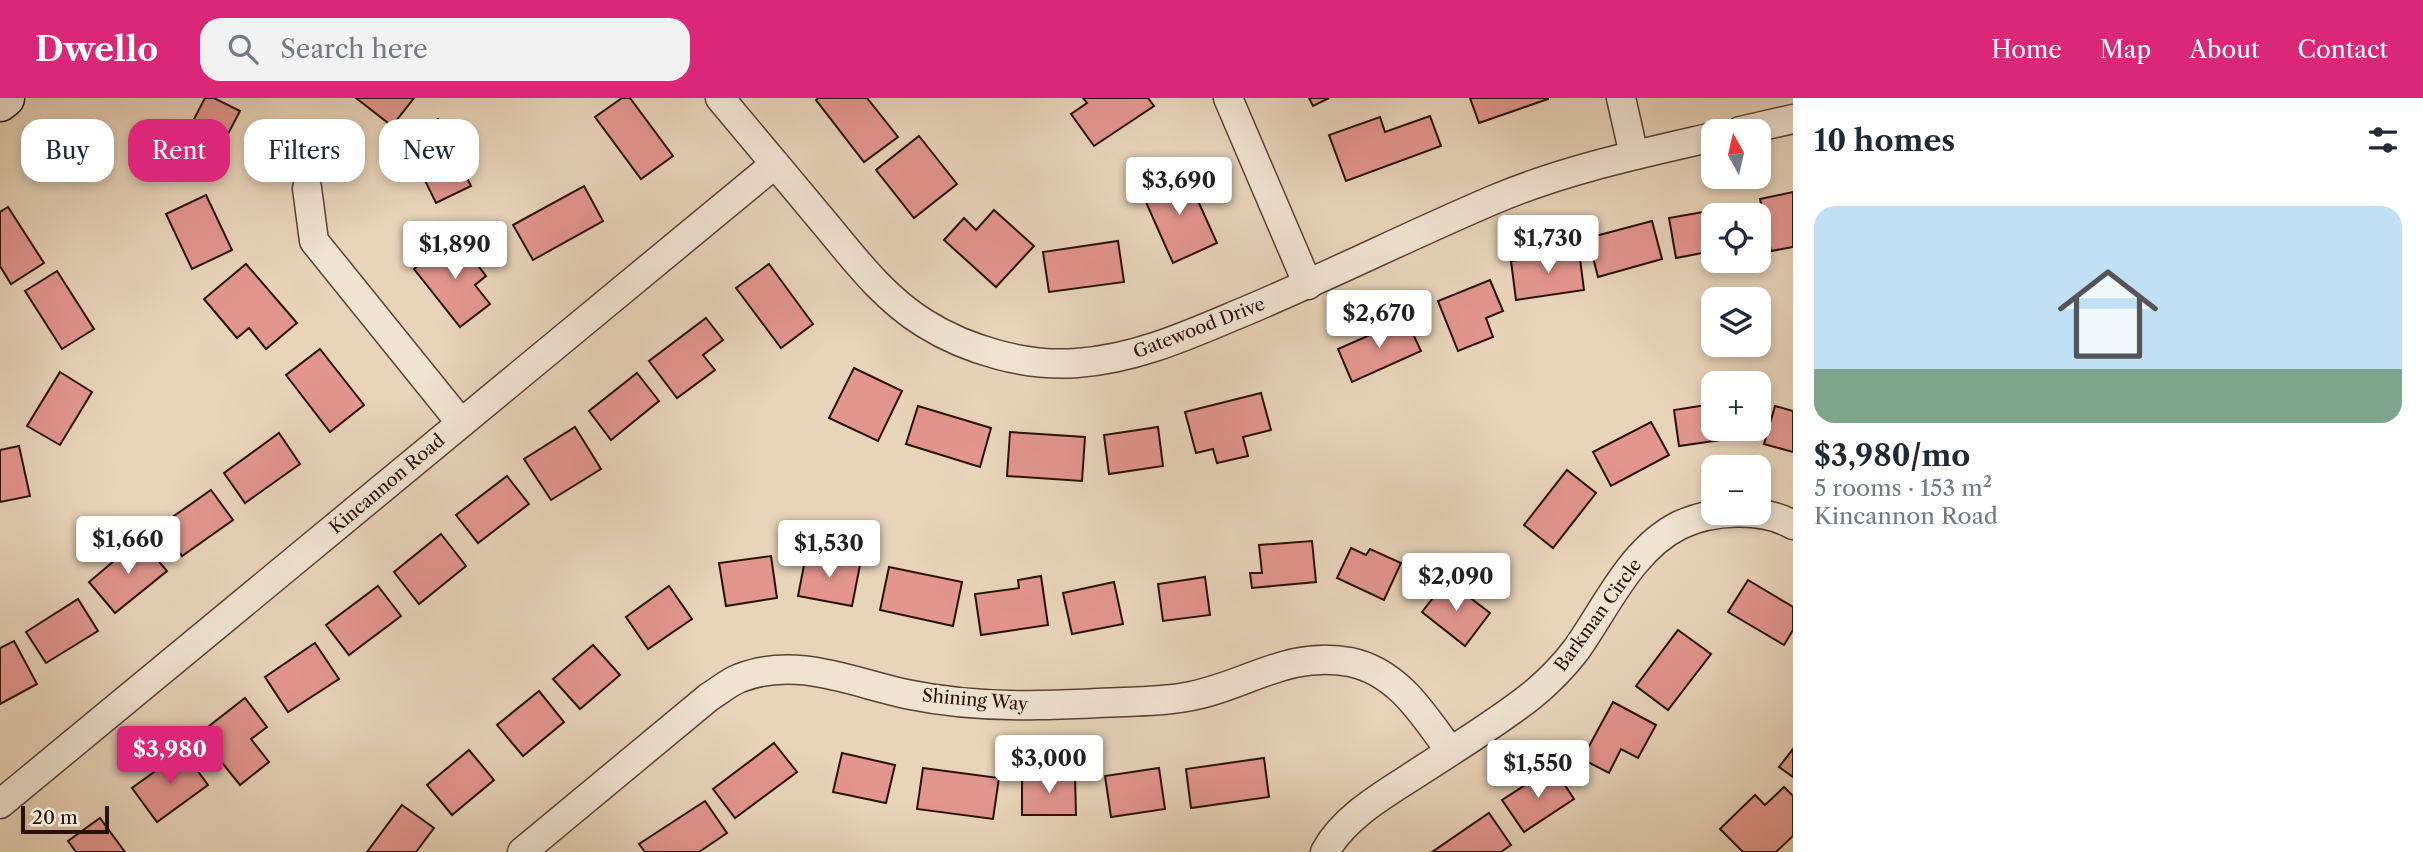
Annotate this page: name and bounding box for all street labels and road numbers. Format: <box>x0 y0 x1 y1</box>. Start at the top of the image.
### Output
street label: Gatewood Drive <box>1130 293 1268 363</box>
street label: Kincannon Road <box>325 429 449 539</box>
street label: Barkman Circle <box>1550 554 1646 676</box>
street label: Shining Way <box>921 684 1030 716</box>

